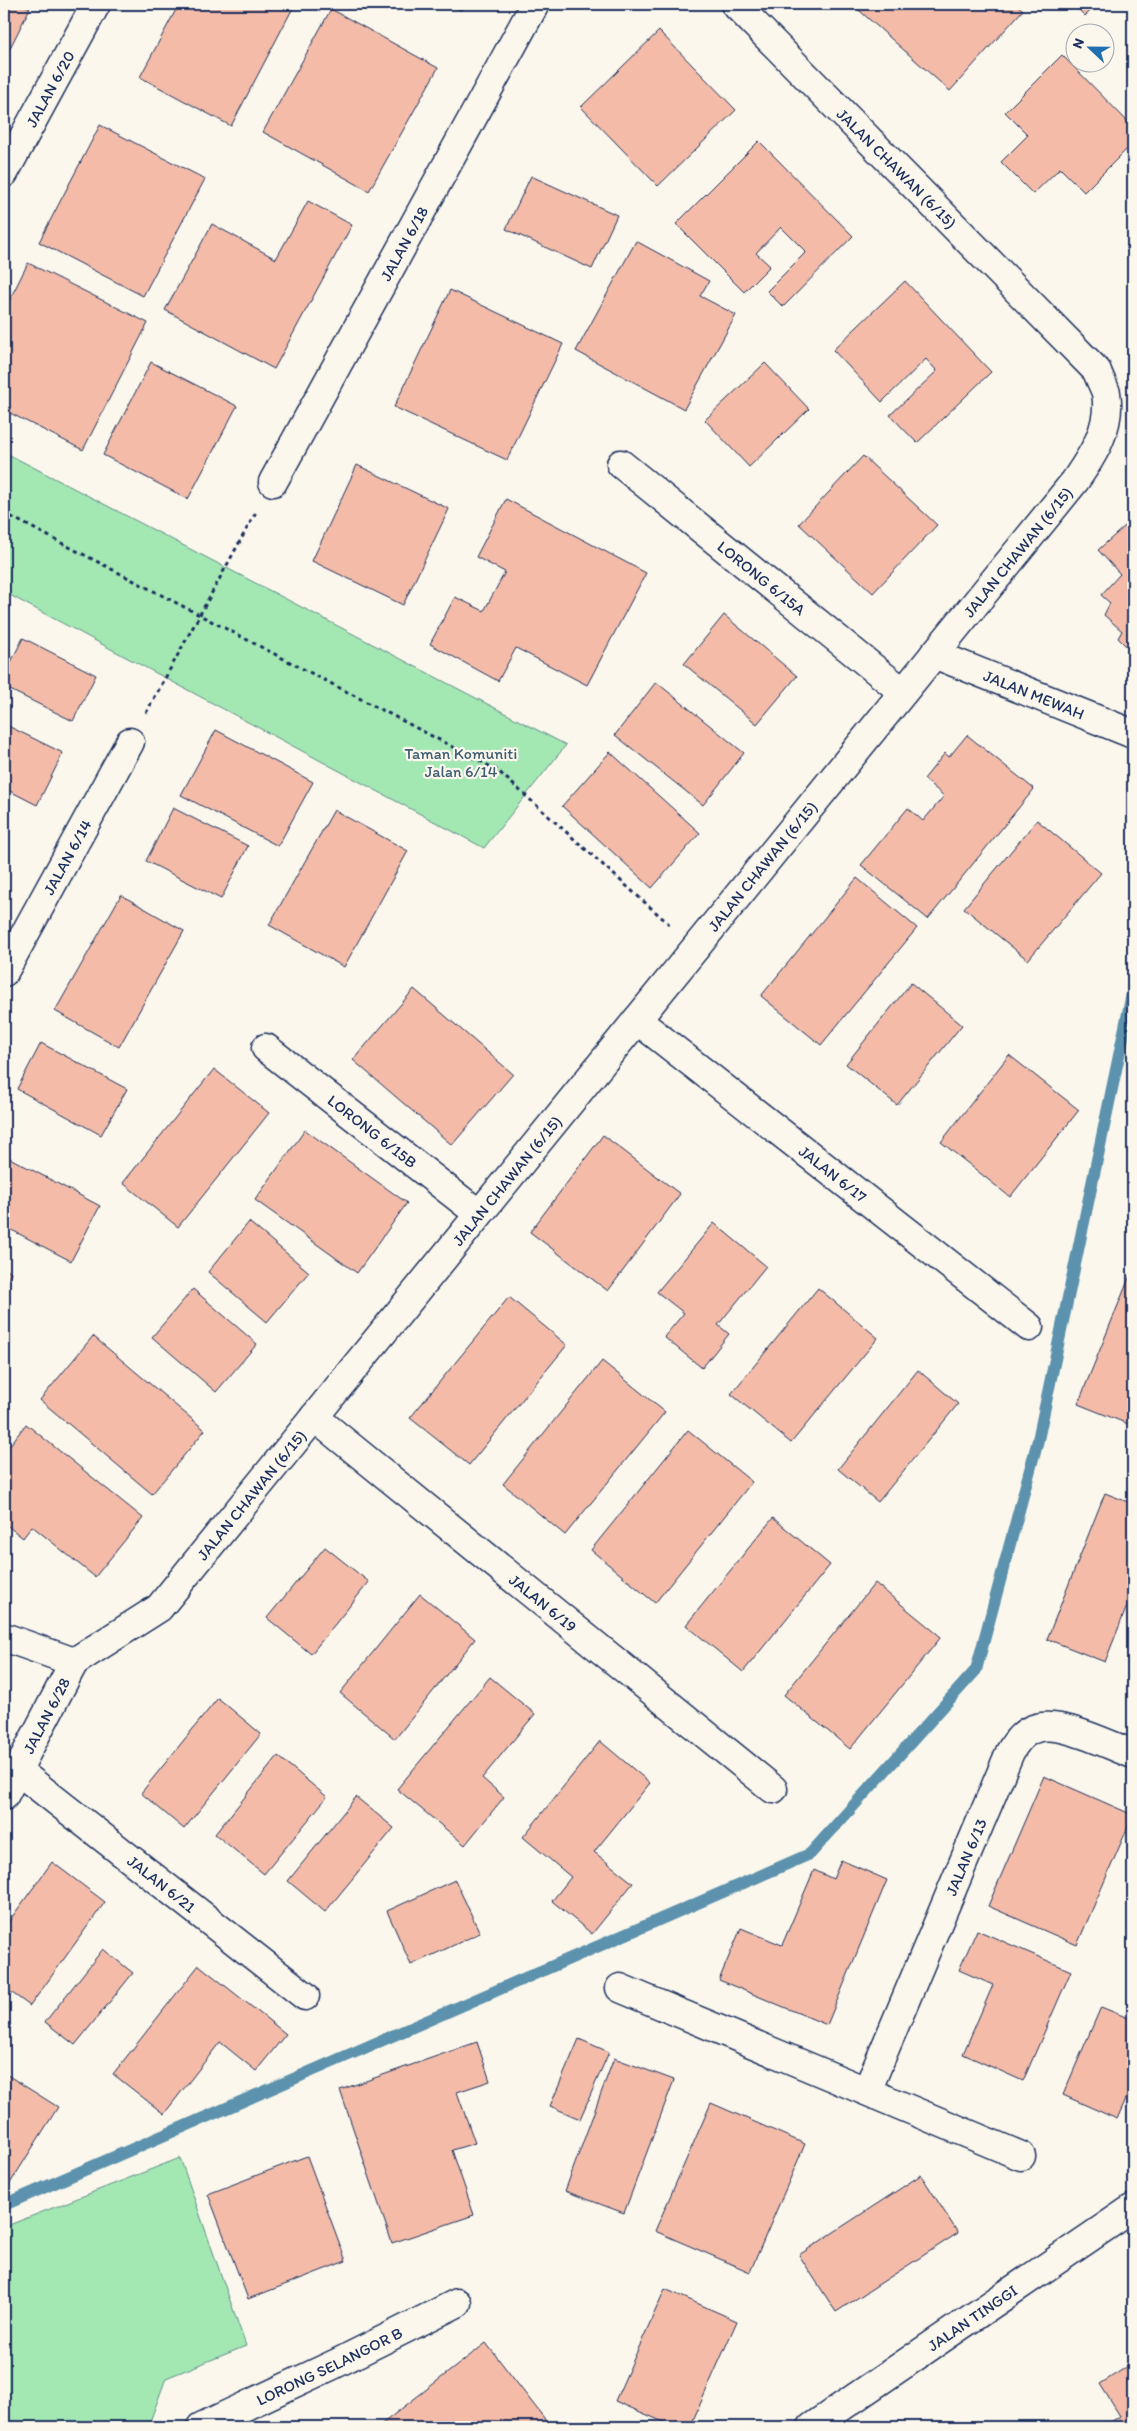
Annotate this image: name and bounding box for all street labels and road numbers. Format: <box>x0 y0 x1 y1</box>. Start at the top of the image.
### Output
street label: JALAN 6/20 <box>22 47 79 130</box>
street label: JALAN CHAWAN (6/15) <box>833 104 961 232</box>
street label: JALAN 6/18 <box>376 203 432 284</box>
street label: JALAN CHAWAN (6/15) <box>959 483 1076 621</box>
street label: LORONG 6/15A <box>714 537 809 619</box>
street label: JALAN MEWAH <box>981 666 1087 724</box>
street label: JALAN CHAWAN (6/15) <box>704 798 821 935</box>
street label: JALAN 6/14 <box>39 816 96 898</box>
street label: LORONG 6/15B <box>324 1091 421 1172</box>
street label: JALAN CHAWAN (6/15) <box>448 1112 565 1250</box>
street label: JALAN 6/17 <box>795 1141 871 1206</box>
street label: JALAN CHAWAN (6/15) <box>193 1426 310 1564</box>
street label: JALAN 6/19 <box>505 1570 581 1636</box>
street label: JALAN 6/28 <box>19 1674 74 1757</box>
street label: JALAN 6/13 <box>941 1815 991 1899</box>
street label: JALAN 6/21 <box>123 1851 200 1917</box>
street label: JALAN TINGGI <box>924 2281 1021 2355</box>
street label: LORONG SELANGOR B <box>253 2323 406 2410</box>

